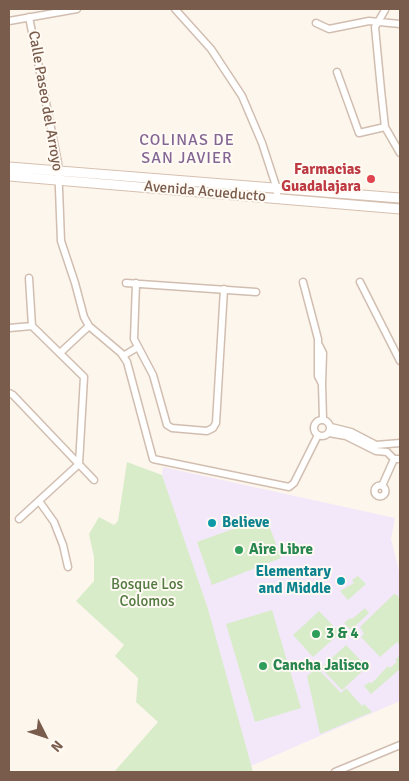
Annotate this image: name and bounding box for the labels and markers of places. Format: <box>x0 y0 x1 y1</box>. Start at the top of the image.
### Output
place label: Farmacias Guadalajara <box>281 161 361 196</box>
marker: Farmacias Guadalajara <box>365 173 377 185</box>
place label: Believe <box>222 514 269 532</box>
marker: Believe <box>206 517 218 529</box>
place label: Aire Libre <box>249 541 313 559</box>
marker: Aire Libre <box>233 544 245 556</box>
place label: Elementary and Middle <box>255 563 331 598</box>
marker: Elementary and Middle <box>335 575 347 587</box>
place label: 3 & 4 <box>326 625 359 643</box>
marker: 3 & 4 <box>310 628 322 640</box>
place label: Cancha Jalisco <box>273 657 369 675</box>
marker: Cancha Jalisco <box>257 660 269 672</box>

